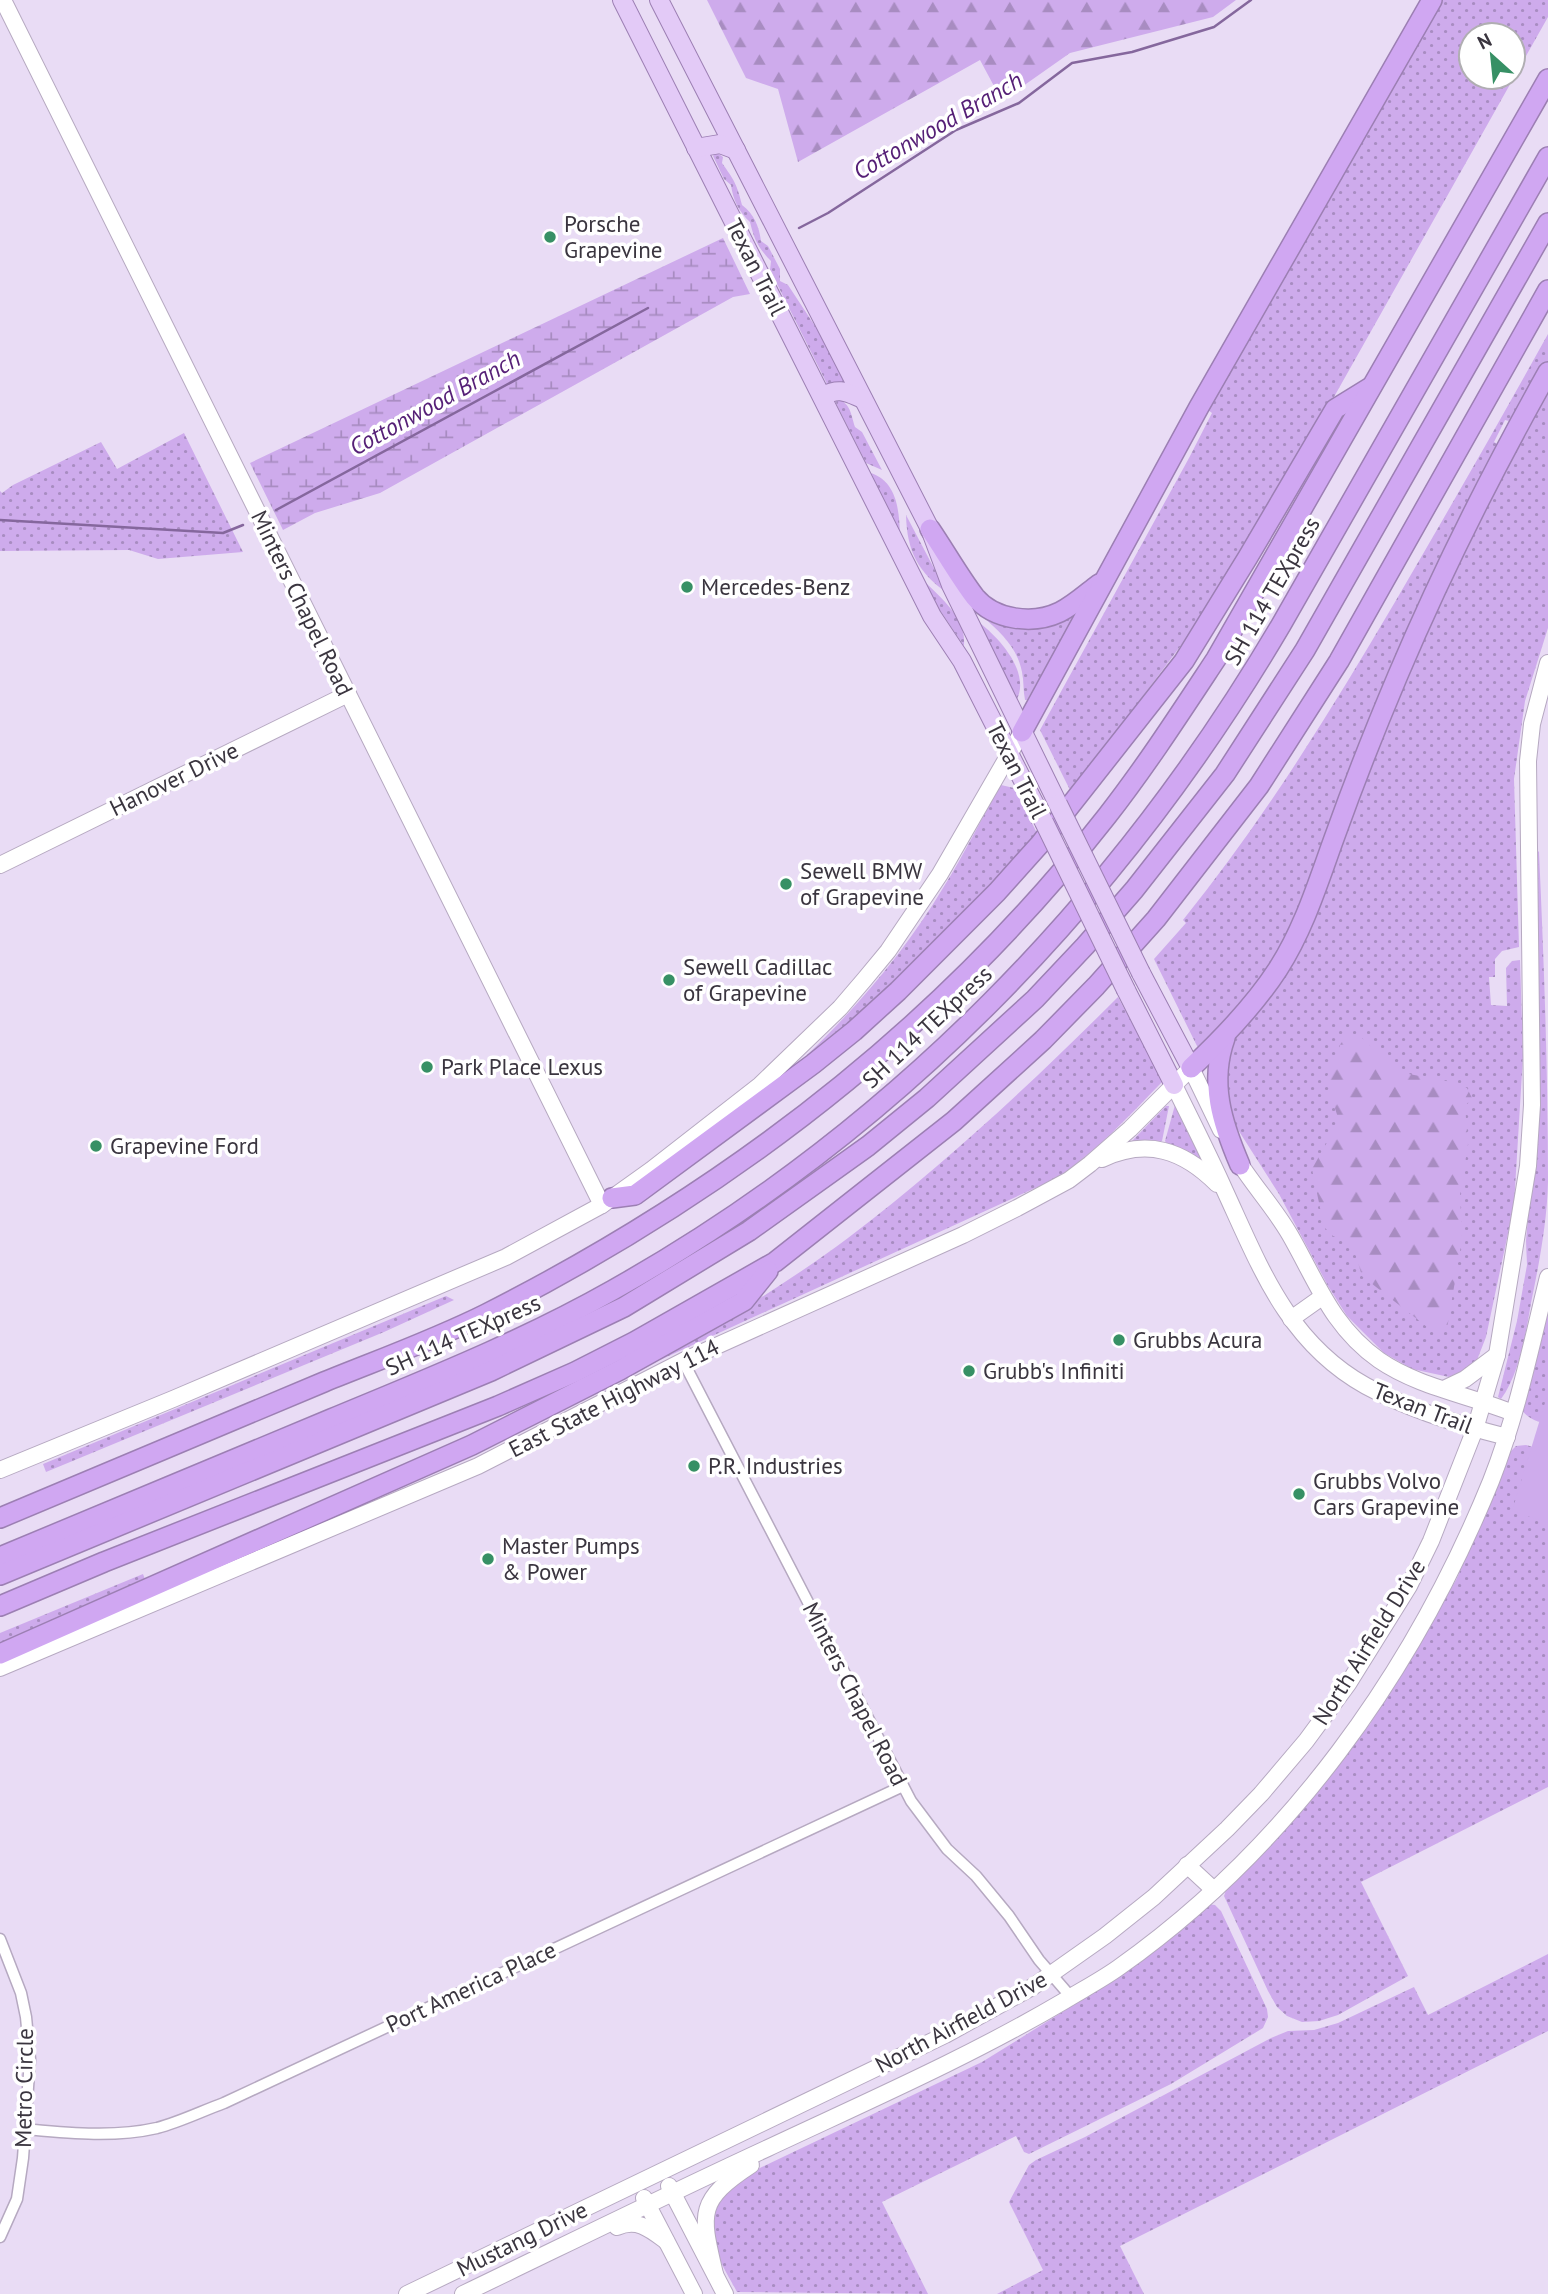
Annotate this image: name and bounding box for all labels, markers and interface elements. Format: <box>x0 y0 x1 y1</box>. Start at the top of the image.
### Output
north arrow <box>1457 21 1527 91</box>
text: N <box>1473 27 1495 54</box>
water label: Cottonwood Branch <box>847 64 1028 187</box>
place label: Porsche Grapevine <box>564 209 662 264</box>
street label: Texan Trail <box>720 214 793 320</box>
marker: Porsche Grapevine <box>542 229 558 245</box>
water label: Cottonwood Branch <box>344 343 526 462</box>
street label: Minters Chapel Road <box>245 505 360 700</box>
street label: SH 114 TEXpress <box>1217 511 1326 670</box>
place label: Mercedes-Benz <box>701 572 850 601</box>
marker: Mercedes-Benz <box>679 579 695 595</box>
street label: Texan Trail <box>981 717 1054 823</box>
street label: Hanover Drive <box>105 735 243 822</box>
place label: Sewell BMW of Grapevine <box>800 856 924 911</box>
marker: Sewell BMW of Grapevine <box>778 876 794 892</box>
place label: Sewell Cadillac of Grapevine <box>683 952 832 1007</box>
street label: SH 114 TEXpress <box>856 959 998 1094</box>
marker: Sewell Cadillac of Grapevine <box>661 972 677 988</box>
place label: Park Place Lexus <box>441 1052 603 1081</box>
marker: Park Place Lexus <box>419 1059 435 1075</box>
place label: Grapevine Ford <box>110 1131 259 1160</box>
marker: Grapevine Ford <box>88 1138 104 1154</box>
street label: SH 114 TEXpress <box>381 1287 545 1382</box>
place label: Grubbs Acura <box>1133 1325 1262 1354</box>
street label: East State Highway 114 <box>504 1332 724 1463</box>
marker: Grubbs Acura <box>1111 1332 1127 1348</box>
place label: Grubb's Infiniti <box>983 1356 1125 1385</box>
marker: Grubb's Infiniti <box>961 1363 977 1379</box>
street label: Texan Trail <box>1369 1375 1478 1440</box>
place label: P.R. Industries <box>708 1451 843 1480</box>
marker: P.R. Industries <box>686 1458 702 1474</box>
place label: Grubbs Volvo Cars Grapevine <box>1313 1466 1459 1521</box>
marker: Grubbs Volvo Cars Grapevine <box>1291 1486 1307 1502</box>
place label: Master Pumps & Power <box>502 1531 640 1586</box>
marker: Master Pumps & Power <box>480 1551 496 1567</box>
street label: North Airfield Drive <box>1306 1553 1431 1730</box>
street label: Minters Chapel Road <box>797 1597 914 1791</box>
street label: Port America Place <box>381 1934 560 2039</box>
street label: North Airfield Drive <box>870 1964 1052 2079</box>
street label: Metro Circle <box>8 2028 39 2148</box>
street label: Mustang Drive <box>452 2194 592 2283</box>

